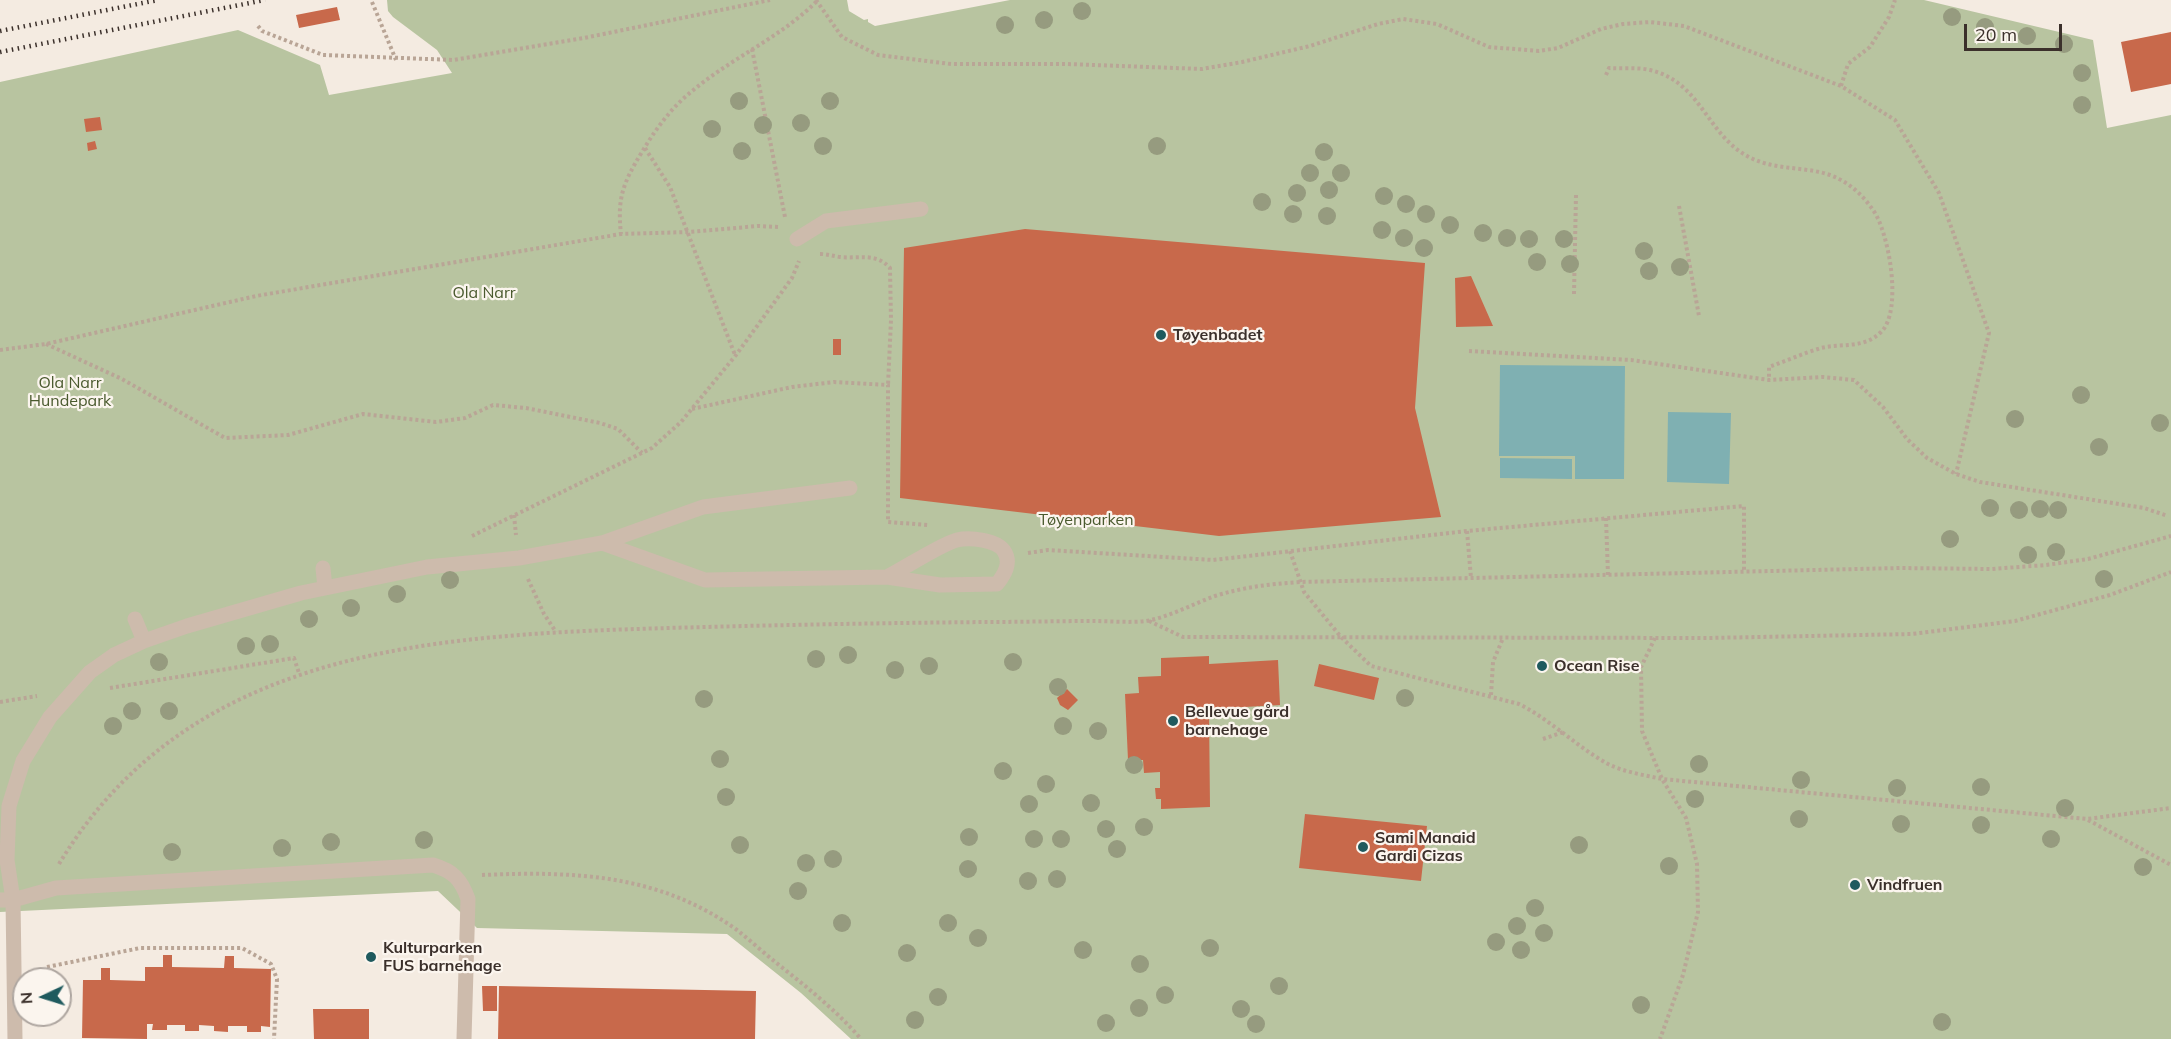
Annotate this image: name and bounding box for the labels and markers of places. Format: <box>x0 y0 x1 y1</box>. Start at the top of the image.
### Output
place label: Tøyenbadet <box>1173 325 1262 345</box>
marker: Tøyenbadet <box>1154 328 1168 342</box>
place label: Ocean Rise <box>1554 656 1639 676</box>
marker: Ocean Rise <box>1535 659 1549 673</box>
place label: Bellevue gård barnehage <box>1185 702 1289 740</box>
marker: Bellevue gård barnehage <box>1166 714 1180 728</box>
place label: Sami Manaid Gardi Cizas <box>1375 828 1476 866</box>
marker: Sami Manaid Gardi Cizas <box>1356 840 1370 854</box>
place label: Vindfruen <box>1867 875 1942 895</box>
marker: Vindfruen <box>1848 878 1862 892</box>
place label: Kulturparken FUS barnehage <box>383 938 502 976</box>
marker: Kulturparken FUS barnehage <box>364 950 378 964</box>

